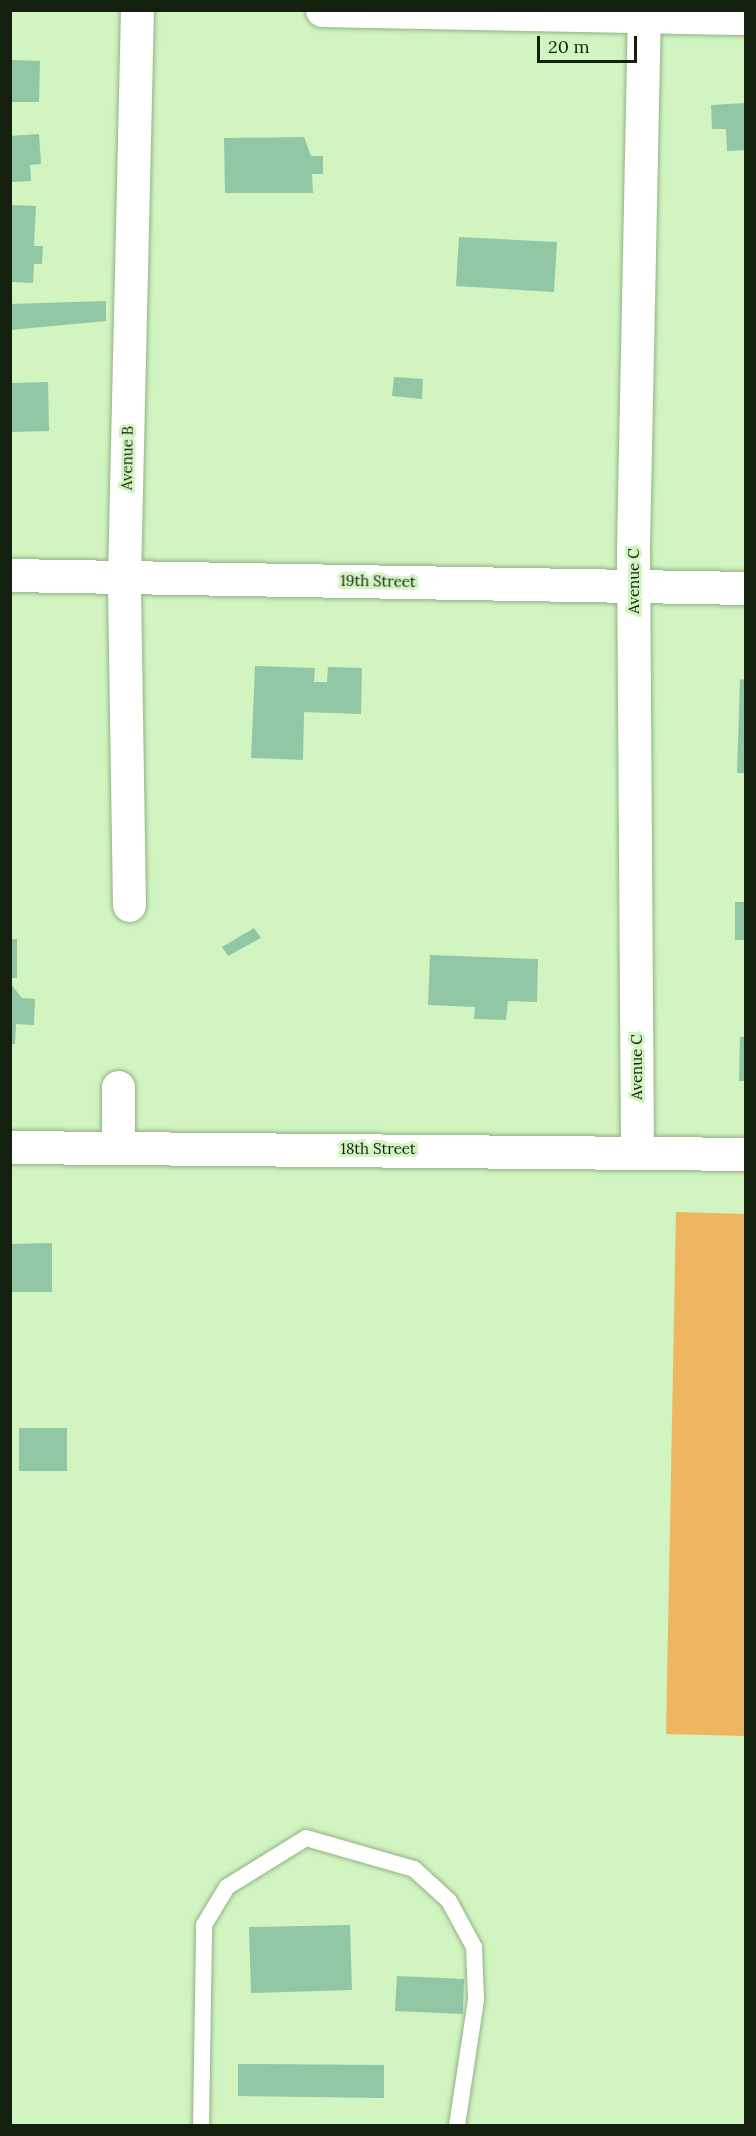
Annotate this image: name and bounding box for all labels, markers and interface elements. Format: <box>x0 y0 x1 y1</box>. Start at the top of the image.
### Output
scale bar <box>540 24 640 62</box>
text: 20 m <box>548 35 590 58</box>
street label: Avenue B <box>117 426 137 490</box>
street label: Avenue C <box>625 548 643 614</box>
street label: 19th Street <box>340 571 416 591</box>
street label: Avenue C <box>628 1034 646 1100</box>
street label: 18th Street <box>340 1140 416 1158</box>

